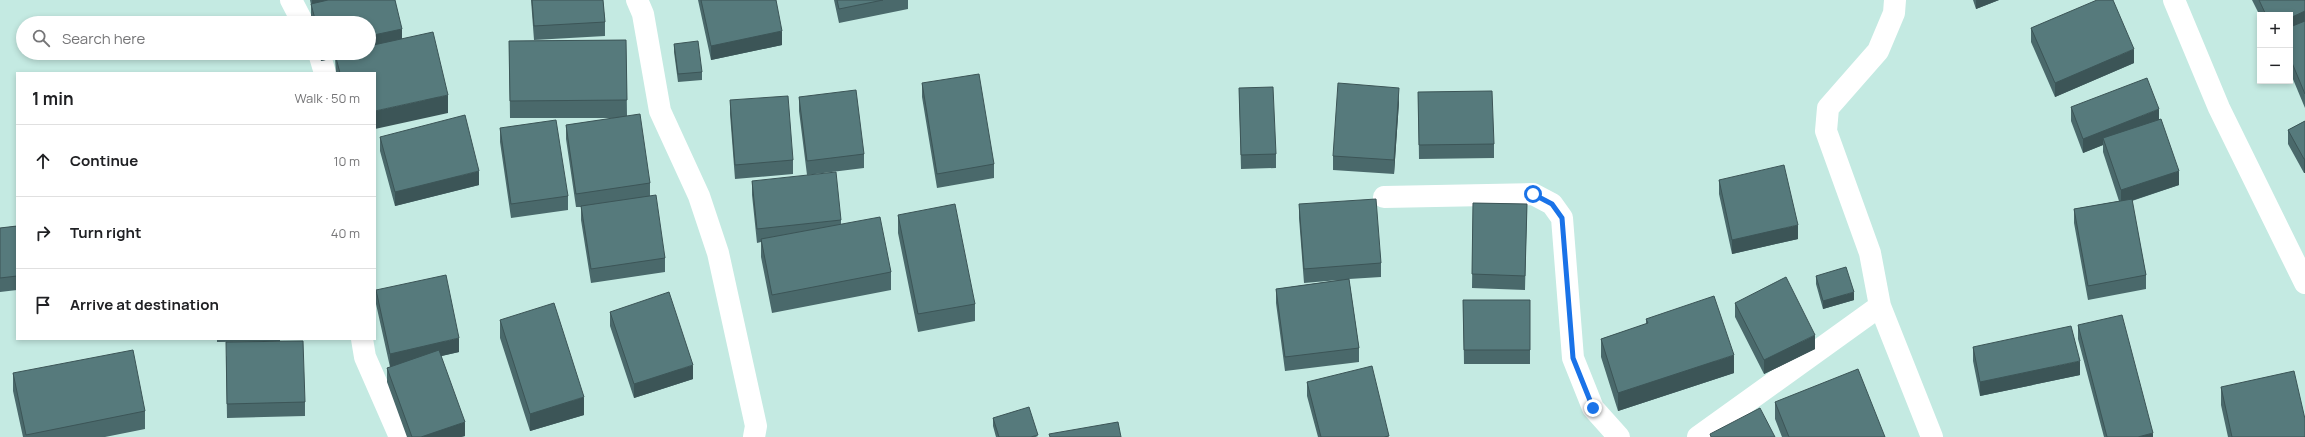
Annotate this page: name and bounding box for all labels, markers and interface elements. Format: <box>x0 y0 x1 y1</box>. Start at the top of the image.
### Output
map controls <box>2257 12 2293 84</box>
button: + <box>2257 12 2293 48</box>
search box <box>16 16 376 60</box>
icon: search <box>30 27 52 49</box>
text: Search here <box>62 28 145 49</box>
button: − <box>2257 48 2293 84</box>
text: 1 min <box>32 87 74 110</box>
text: Walk · 50 m <box>295 89 360 107</box>
icon: ahead <box>32 150 54 172</box>
text: Continue <box>70 150 138 171</box>
text: 10 m <box>333 152 360 170</box>
route start <box>1524 185 1542 203</box>
icon: right <box>32 222 54 244</box>
text: Turn right <box>70 222 141 243</box>
text: 40 m <box>331 224 360 242</box>
icon: arrive <box>32 294 54 316</box>
text: Arrive at destination <box>70 294 219 315</box>
route end <box>1584 399 1602 417</box>

